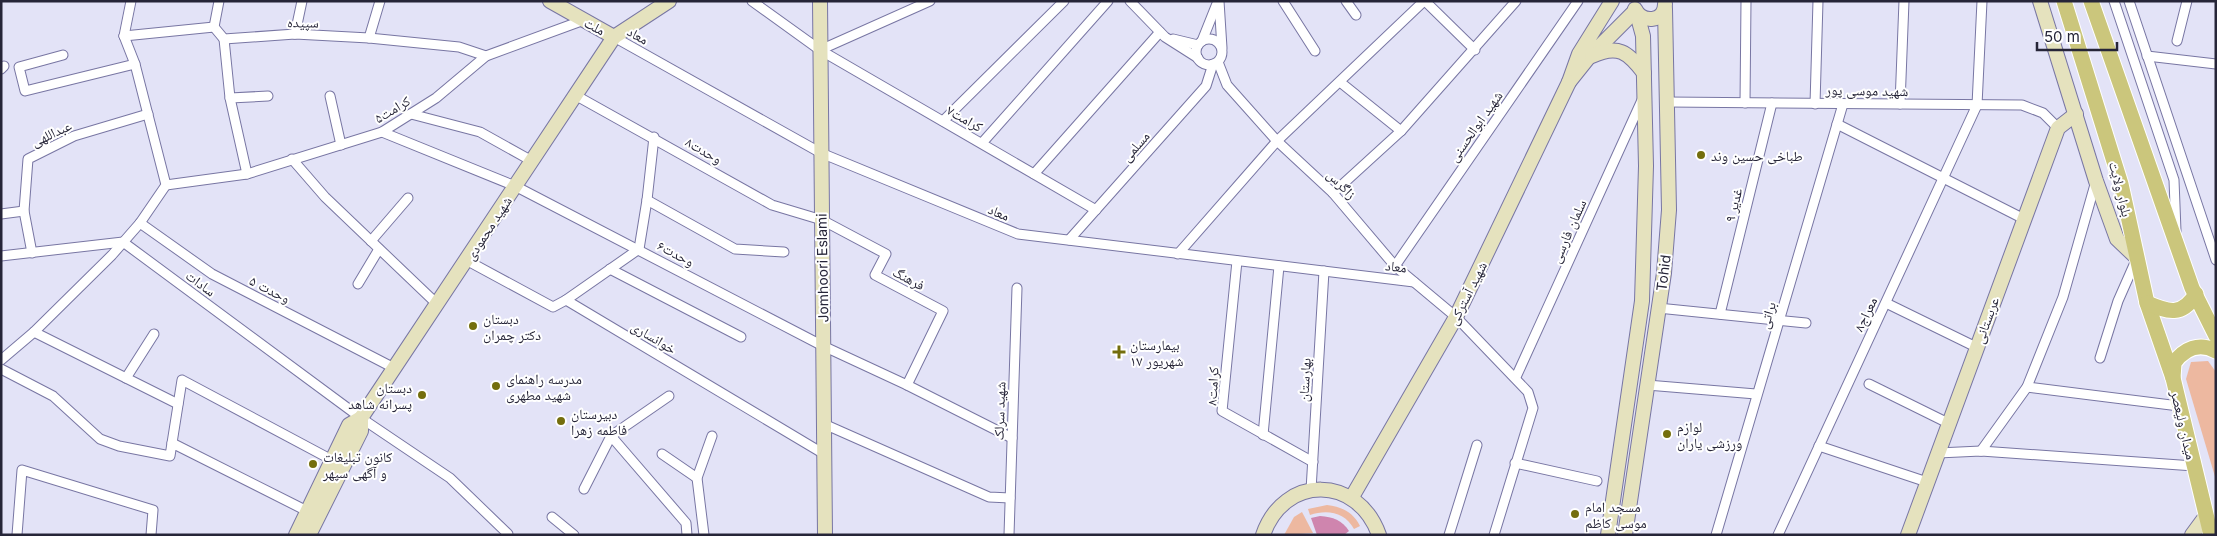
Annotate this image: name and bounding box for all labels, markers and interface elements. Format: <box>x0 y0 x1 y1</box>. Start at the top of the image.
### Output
street label: سپیده <box>287 13 319 32</box>
street label: ملت <box>582 13 608 39</box>
scale bar <box>2037 20 2117 52</box>
street label: معاد <box>624 22 652 48</box>
text: 50 m <box>2044 27 2080 46</box>
street label: شهید موسی پور <box>1825 81 1908 100</box>
street label: شهید ابوالحسنی <box>1444 87 1506 165</box>
street label: کرامت۵ <box>371 92 414 127</box>
street label: کرامت۷ <box>943 101 986 136</box>
street label: عبداللهی <box>28 116 74 151</box>
street label: مسلمی <box>1117 127 1153 165</box>
street label: وحدت۸ <box>682 133 725 168</box>
place label: طباخی حسین وند <box>1711 147 1803 165</box>
marker: طباخی حسین وند <box>1695 149 1707 161</box>
street label: بلوار ولایت <box>2105 160 2136 219</box>
street label: زاگرس <box>1323 166 1360 203</box>
street label: غدیر ۹ <box>1721 186 1746 224</box>
street label: شهید محمودی <box>461 193 516 264</box>
street label: سلمان فارسی <box>1546 197 1590 266</box>
street label: معاد <box>986 200 1012 224</box>
street label: Jomhoori Eslami <box>813 213 831 323</box>
street label: وحدت۶ <box>654 236 697 271</box>
street label: Tohid <box>1652 254 1674 292</box>
street label: معاد <box>1384 256 1408 276</box>
street label: شهید آسترکی <box>1444 258 1491 328</box>
street label: فرهنگ <box>890 263 928 294</box>
street label: سادات <box>183 267 219 299</box>
street label: وحدت ۵ <box>246 272 293 307</box>
street label: معراج۸ <box>1850 294 1882 335</box>
street label: عربستانی <box>1970 295 2003 346</box>
street label: براتی <box>1755 299 1780 331</box>
place label: دبستان دکتر چمران <box>483 310 541 344</box>
street label: خوانساری <box>628 317 680 358</box>
marker: دبستان دکتر چمران <box>467 320 479 332</box>
place label: بیمارستان ۱۷ شهریور <box>1130 336 1183 370</box>
marker: بیمارستان ۱۷ شهریور <box>1112 345 1126 359</box>
street label: بهارستان <box>1294 357 1315 403</box>
street label: کرامت۸ <box>1202 366 1223 406</box>
place label: مدرسه راهنمای شهید مطهری <box>506 370 582 404</box>
place label: دبستان پسرانه شاهد <box>348 379 412 413</box>
marker: مدرسه راهنمای شهید مطهری <box>490 380 502 392</box>
street label: شهید سرلک <box>989 381 1010 441</box>
street label: میدان ولیعصر <box>2167 388 2200 461</box>
marker: دبستان پسرانه شاهد <box>416 389 428 401</box>
place label: دبیرستان فاطمه زهرا <box>571 405 627 439</box>
marker: دبیرستان فاطمه زهرا <box>555 415 567 427</box>
place label: لوازم ورزشی یاران <box>1677 418 1742 452</box>
marker: لوازم ورزشی یاران <box>1661 428 1673 440</box>
place label: کانون تبلیغات و آگهی سپهر <box>322 448 393 482</box>
marker: کانون تبلیغات و آگهی سپهر <box>307 458 319 470</box>
place label: مسجد امام موسی کاظم <box>1585 498 1647 533</box>
marker: مسجد امام موسی کاظم <box>1569 508 1581 520</box>

